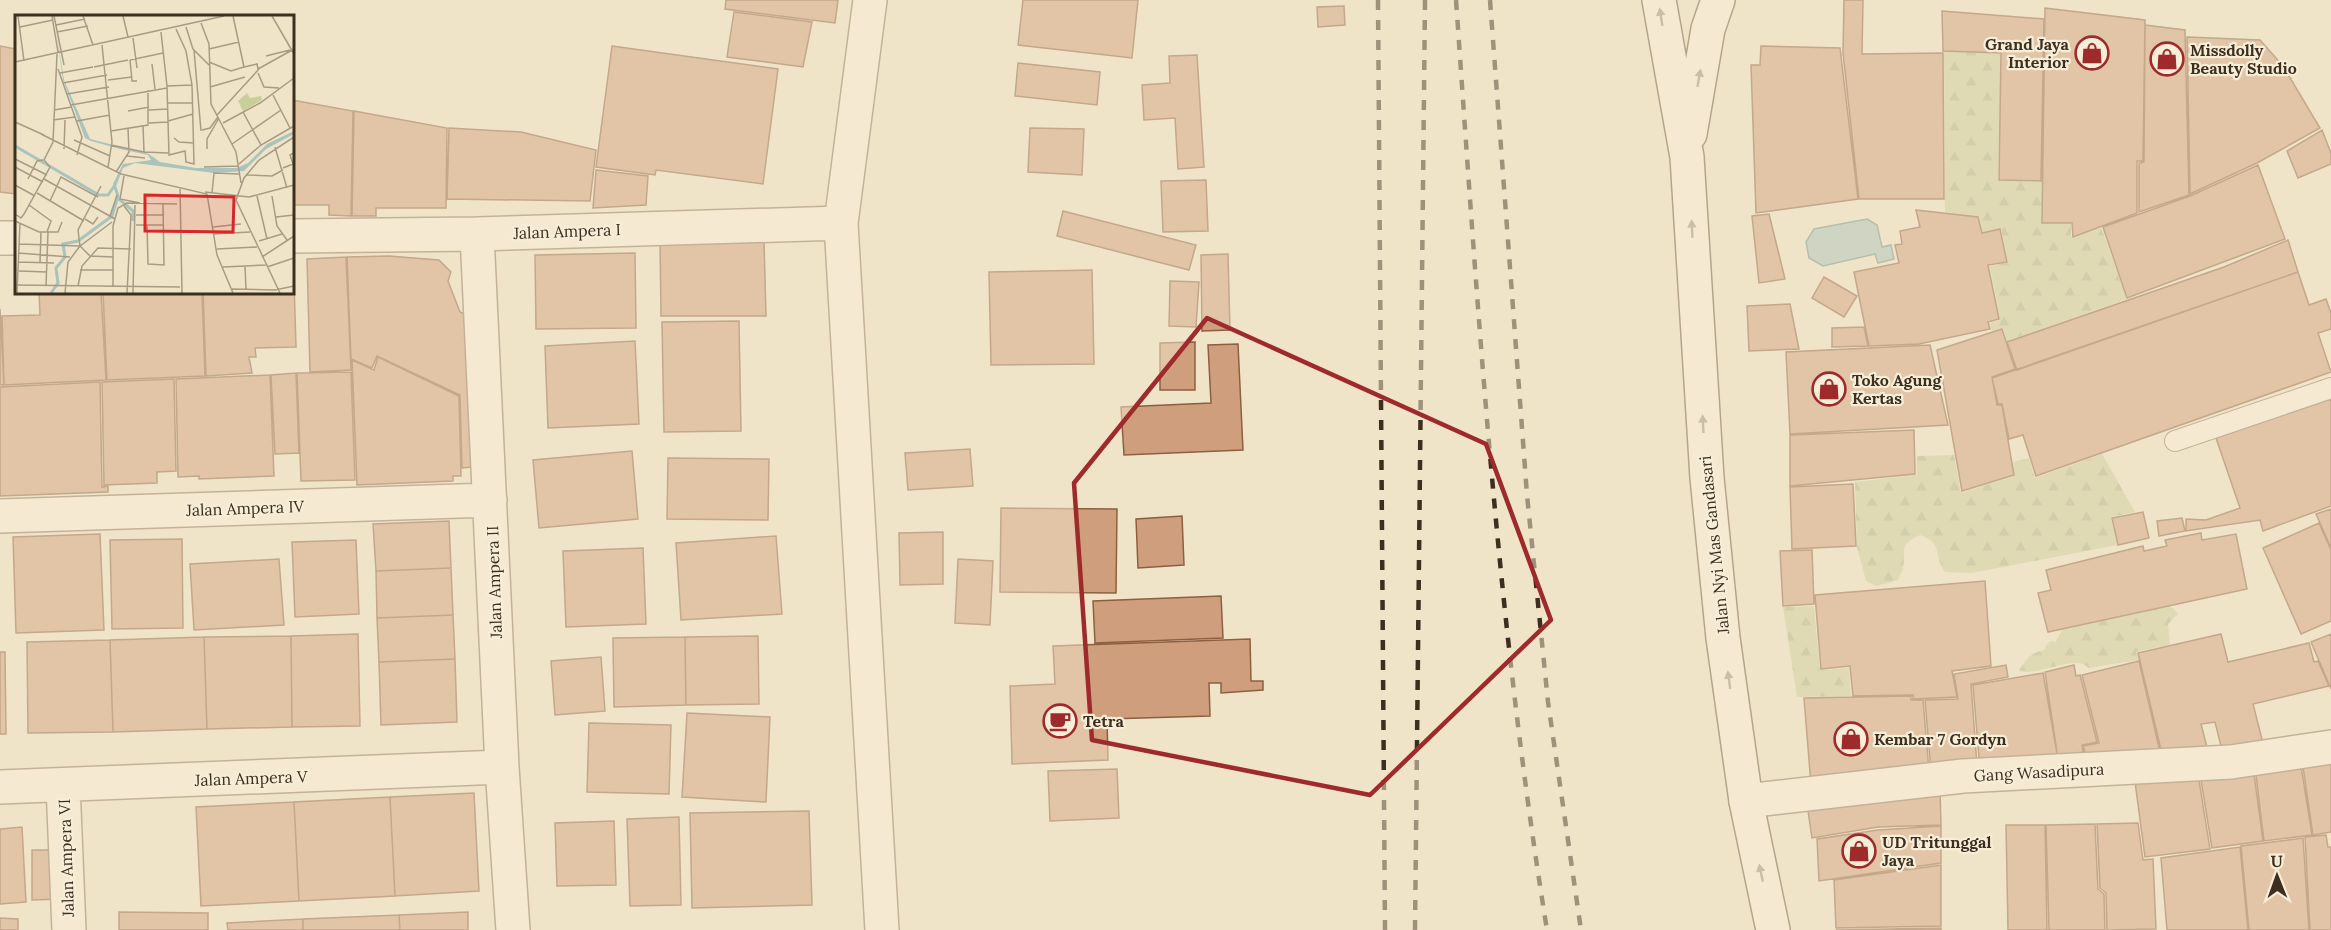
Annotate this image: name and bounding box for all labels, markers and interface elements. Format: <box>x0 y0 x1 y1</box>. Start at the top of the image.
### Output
one-way arrow <box>1657 7 1666 26</box>
inset map <box>15 15 294 294</box>
place label: Grand Jaya Interior <box>1985 34 2070 72</box>
shop icon: Grand Jaya Interior <box>2074 35 2110 71</box>
place label: Missdolly Beauty Studio <box>2190 40 2297 78</box>
shop icon: Missdolly Beauty Studio <box>2149 41 2185 77</box>
one-way arrow <box>1695 68 1704 87</box>
street label: Jalan Ampera I <box>512 219 621 243</box>
one-way arrow <box>1687 220 1696 239</box>
place label: Toko Agung Kertas <box>1852 370 1943 408</box>
shop icon: Toko Agung Kertas <box>1811 371 1847 407</box>
one-way arrow <box>1699 414 1708 433</box>
street label: Jalan Nyi Mas Gandasari <box>1695 455 1733 636</box>
street label: Jalan Ampera IV <box>185 496 305 520</box>
street label: Jalan Ampera II <box>482 525 506 640</box>
one-way arrow <box>1725 671 1734 690</box>
cafe icon: Tetra <box>1042 703 1078 739</box>
place label: Tetra <box>1083 711 1124 731</box>
shop icon: Kembar 7 Gordyn <box>1833 721 1869 757</box>
place label: Kembar 7 Gordyn <box>1874 729 2007 749</box>
street label: Gang Wasadipura <box>1973 759 2105 785</box>
street label: Jalan Ampera V <box>193 766 308 790</box>
street label: Jalan Ampera VI <box>54 799 78 918</box>
place label: UD Tritunggal Jaya <box>1882 832 1991 870</box>
shop icon: UD Tritunggal Jaya <box>1841 833 1877 869</box>
north arrow <box>2247 846 2307 906</box>
text: U <box>2270 851 2283 871</box>
one-way arrow <box>1756 863 1765 882</box>

